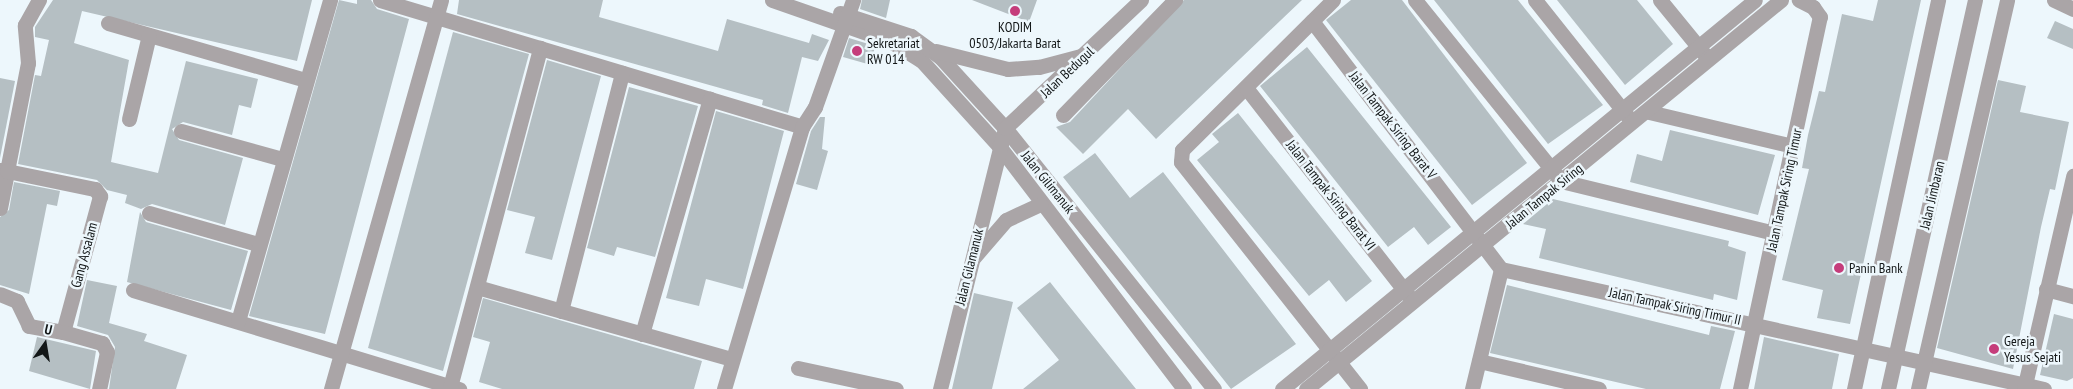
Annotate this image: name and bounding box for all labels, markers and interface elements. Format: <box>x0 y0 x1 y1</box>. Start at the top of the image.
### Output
marker: KODIM 0503/Jakarta Barat <box>1009 5 1021 17</box>
place label: KODIM 0503/Jakarta Barat <box>969 19 1061 52</box>
place label: Sekretariat RW 014 <box>867 35 920 68</box>
street label: Jalan Bedugul <box>1037 43 1097 101</box>
marker: Sekretariat RW 014 <box>851 45 863 57</box>
street label: Jalan Tampak Siring Barat V <box>1345 67 1441 183</box>
street label: Jalan Tampak Siring Timur <box>1763 127 1805 253</box>
street label: Jalan Tampak Siring Barat VI <box>1282 136 1380 254</box>
street label: Jalan Gilimanuk <box>1018 147 1078 217</box>
street label: Jalan Jimbaran <box>1916 159 1948 231</box>
street label: Jalan Tampak Siring <box>1502 160 1586 232</box>
street label: Gang Assalam <box>67 220 101 290</box>
street label: Jalan Gilamanuk <box>951 227 987 307</box>
place label: Panin Bank <box>1849 260 1903 276</box>
marker: Panin Bank <box>1833 262 1845 274</box>
street label: Jalan Tampak Siring Timur II <box>1607 284 1743 328</box>
north arrow <box>20 319 70 369</box>
text: U <box>43 320 54 339</box>
place label: Gereja Yesus Sejati <box>2004 333 2061 366</box>
marker: Gereja Yesus Sejati <box>1988 343 2000 355</box>

